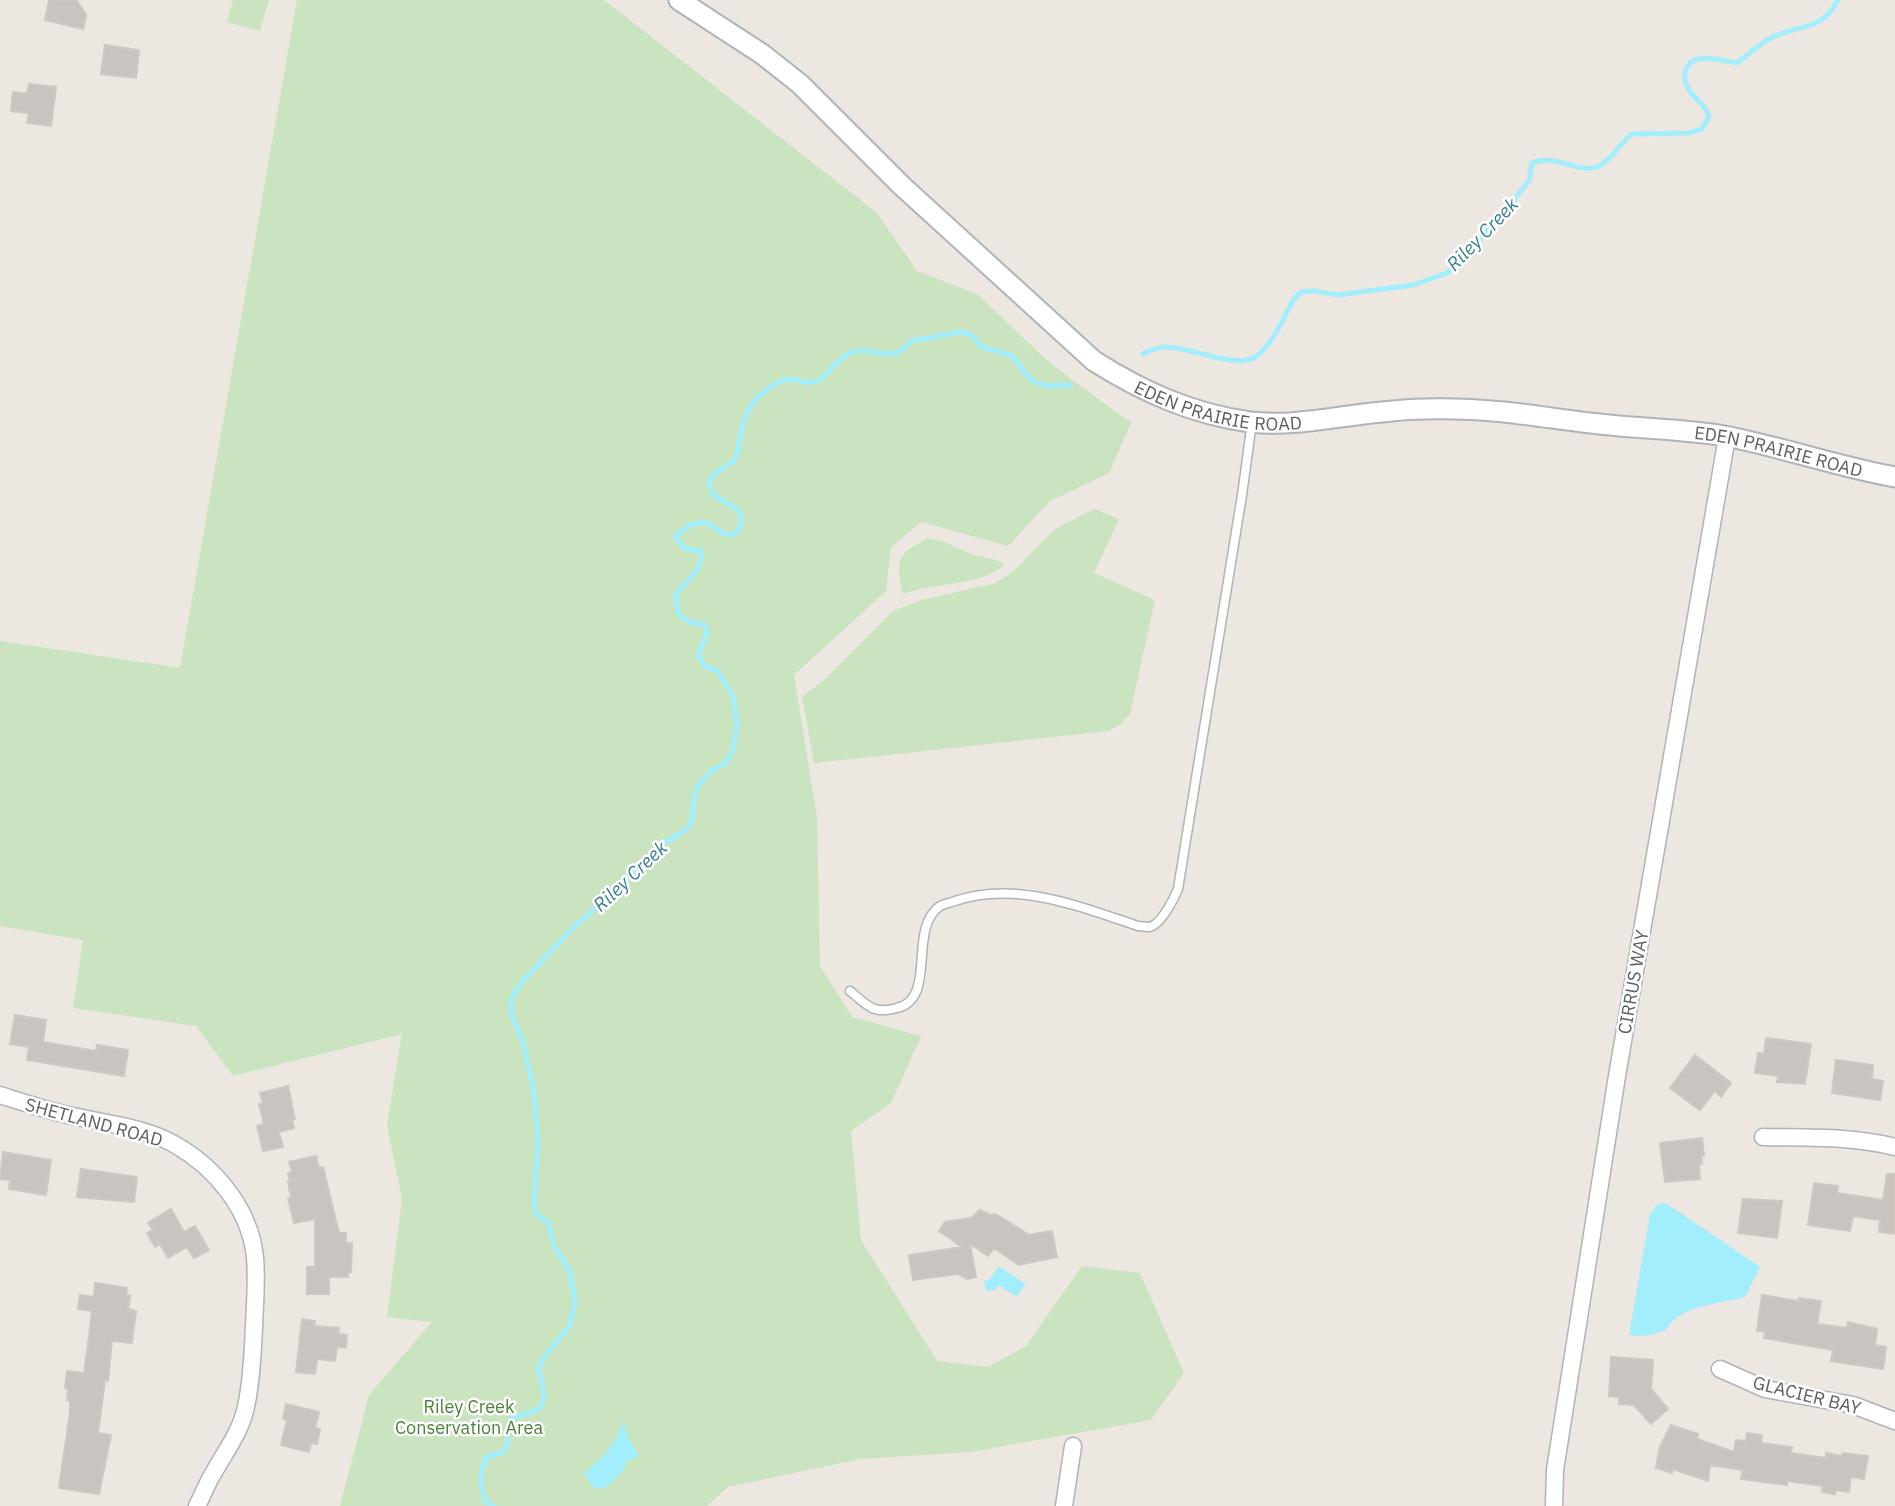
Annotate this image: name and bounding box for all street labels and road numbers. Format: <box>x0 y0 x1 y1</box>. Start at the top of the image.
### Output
street label: EDEN PRAIRIE ROAD <box>1131 375 1303 435</box>
street label: EDEN PRAIRIE ROAD <box>1693 420 1865 481</box>
street label: CIRRUS WAY <box>1613 928 1654 1036</box>
street label: SHETLAND ROAD <box>23 1093 165 1151</box>
street label: GLACIER BAY <box>1751 1370 1864 1420</box>

